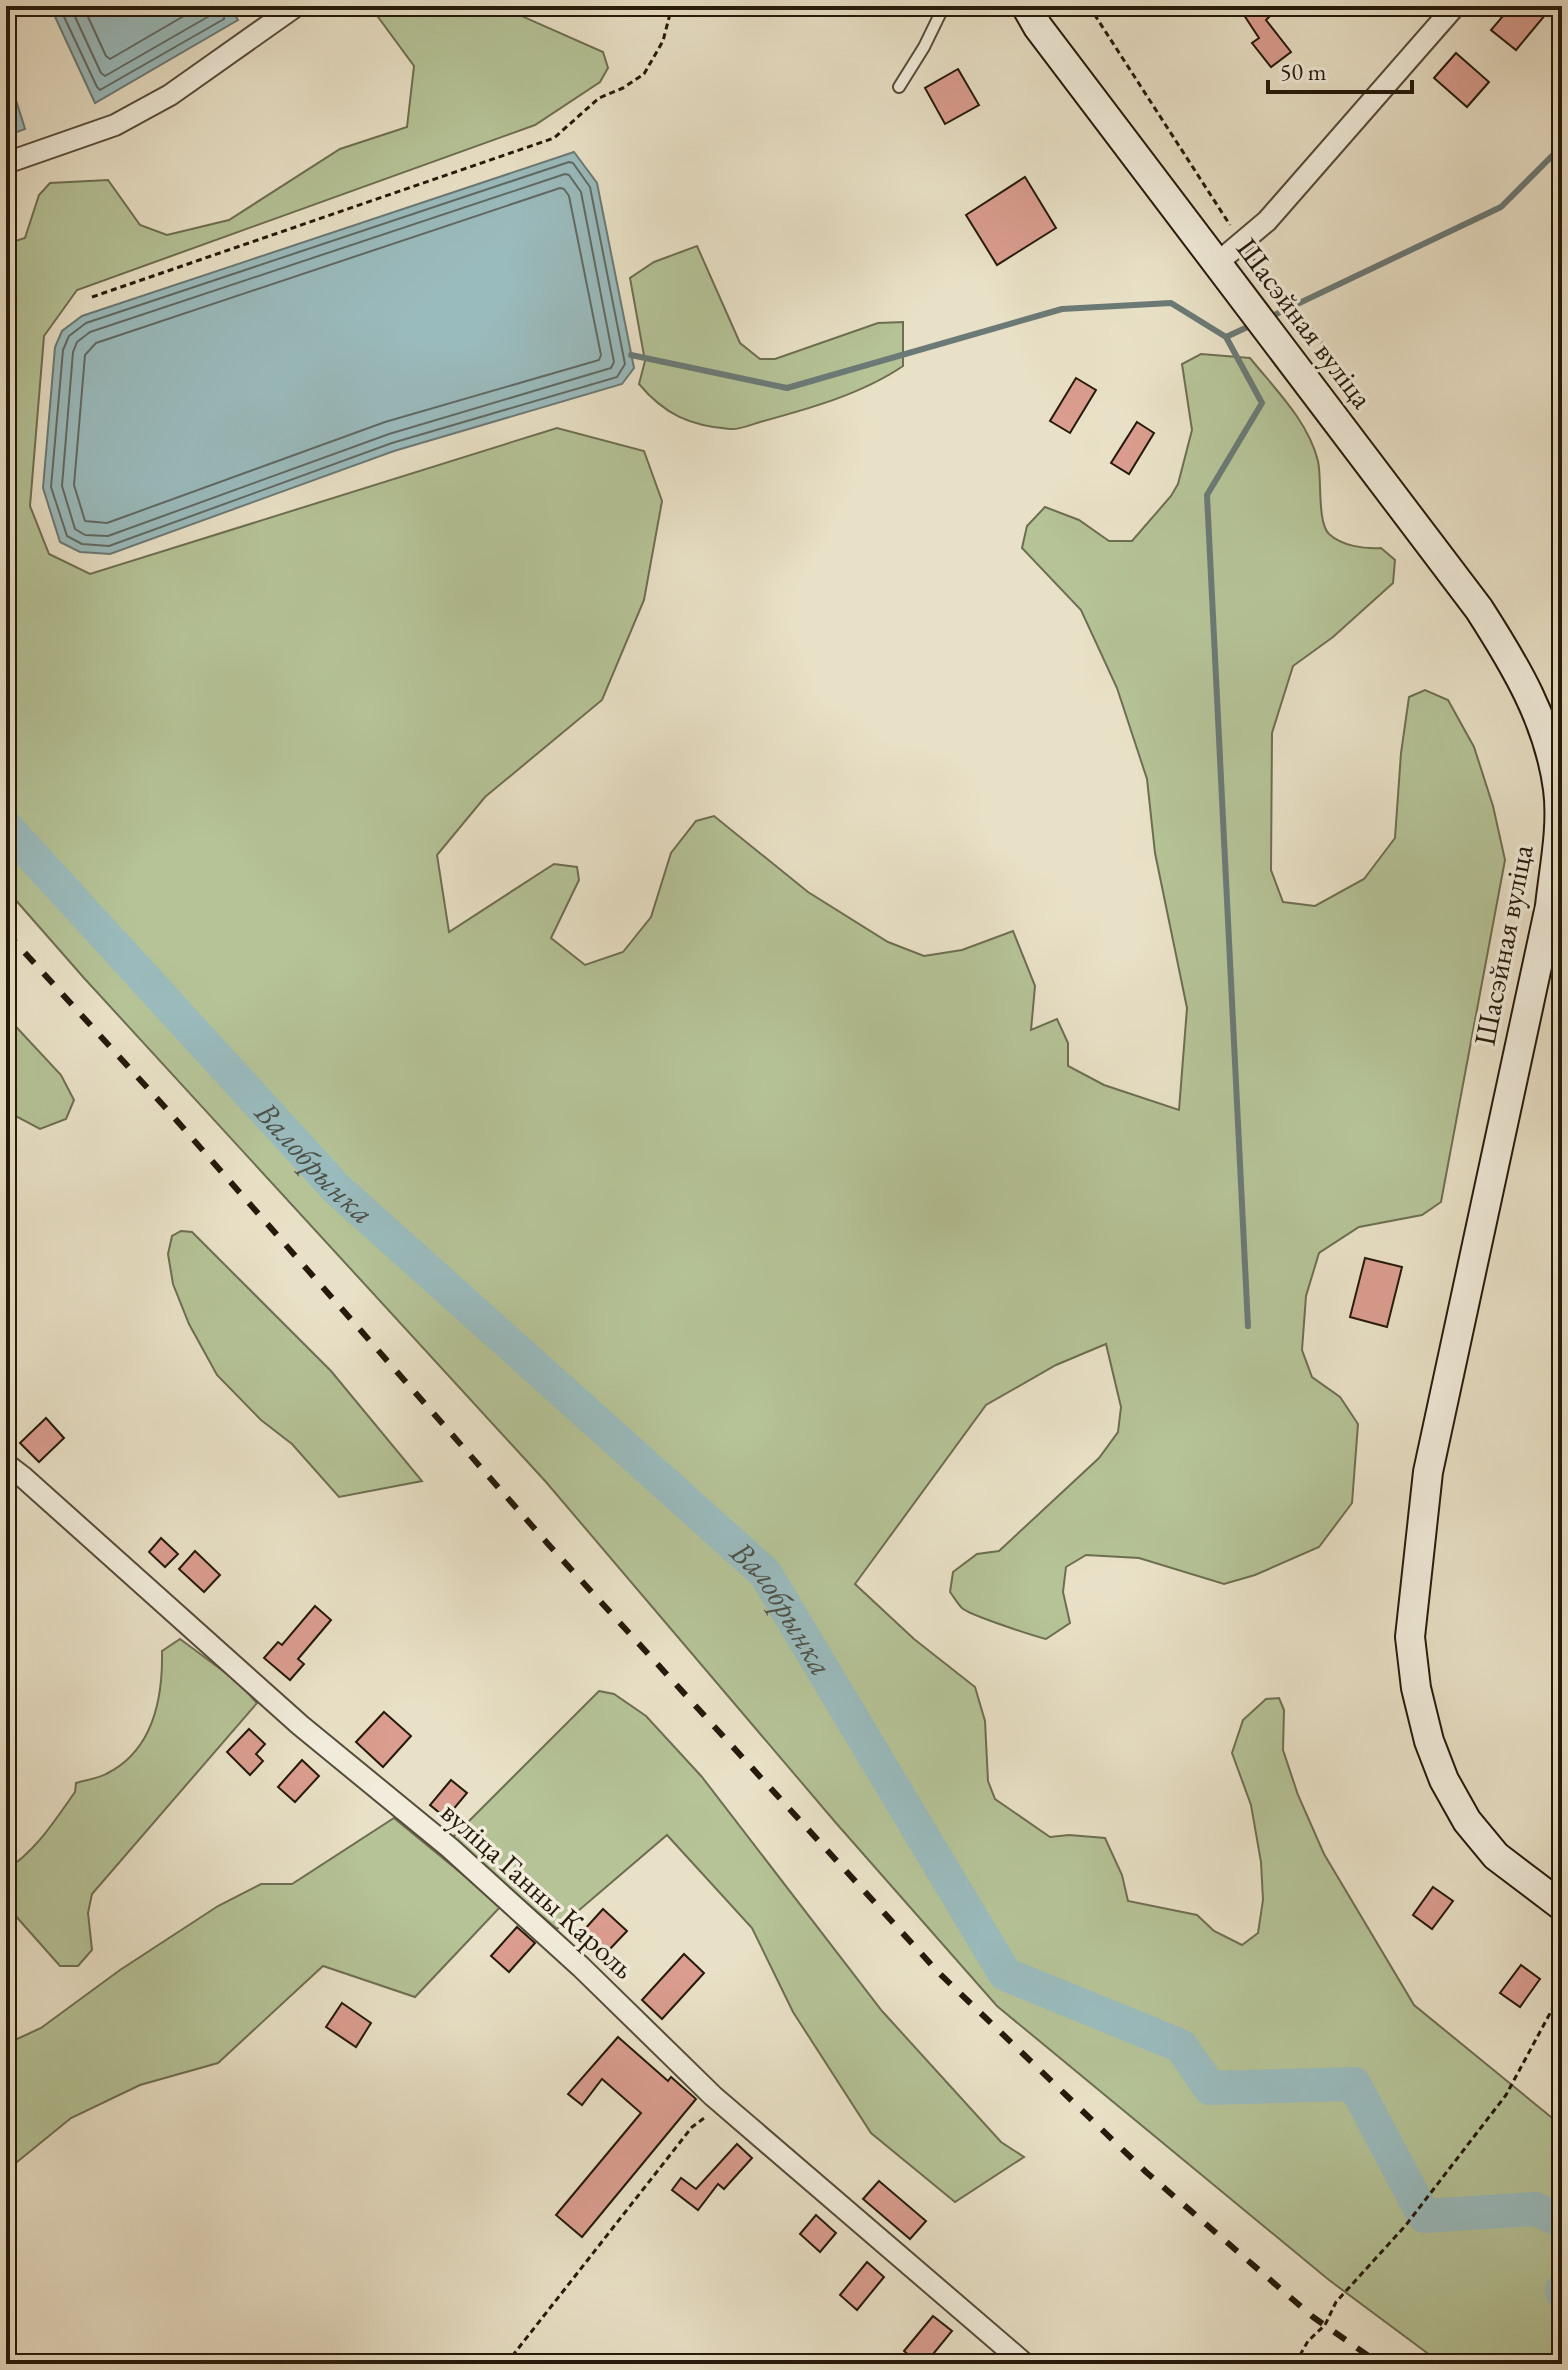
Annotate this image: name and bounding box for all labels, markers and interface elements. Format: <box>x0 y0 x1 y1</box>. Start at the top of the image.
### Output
scale bar <box>1268 44 1412 94</box>
text: 50 m <box>1280 56 1327 87</box>
street label: Шасэйная вуліца <box>1228 230 1382 416</box>
street label: Шасэйная вуліца <box>1464 841 1542 1049</box>
water label: Валобрынка <box>245 1091 383 1233</box>
water label: Валобрынка <box>721 1531 843 1683</box>
street label: вуліца Ганны Кароль <box>433 1793 643 1987</box>

